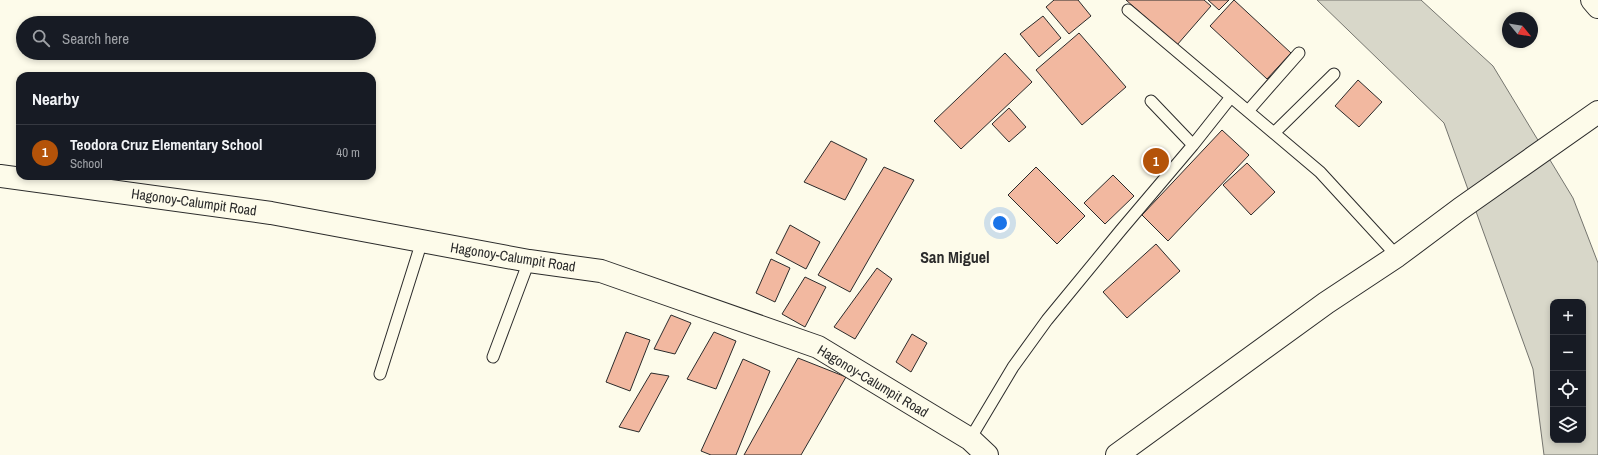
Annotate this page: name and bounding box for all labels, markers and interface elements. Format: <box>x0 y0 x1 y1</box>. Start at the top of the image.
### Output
north arrow <box>1502 12 1538 48</box>
search box <box>16 16 376 60</box>
icon: search <box>30 27 52 49</box>
text: Search here <box>62 28 129 49</box>
text: Nearby <box>32 87 79 110</box>
text: Teodora Cruz Elementary School <box>70 134 263 155</box>
text: 1 <box>42 144 48 161</box>
text: 40 m <box>336 144 360 161</box>
pin: 1 <box>1143 146 1169 176</box>
text: School <box>70 155 103 172</box>
street label: Hagonoy-Calumpit Road <box>130 184 258 220</box>
your location <box>990 213 1010 233</box>
street label: Hagonoy-Calumpit Road <box>449 238 577 276</box>
district label: San Miguel <box>920 246 990 268</box>
map controls <box>1550 299 1586 443</box>
button: + <box>1550 299 1586 335</box>
button: − <box>1550 335 1586 371</box>
street label: Hagonoy-Calumpit Road <box>814 341 932 421</box>
button: locate <box>1550 371 1586 407</box>
button: layers <box>1550 407 1586 443</box>

